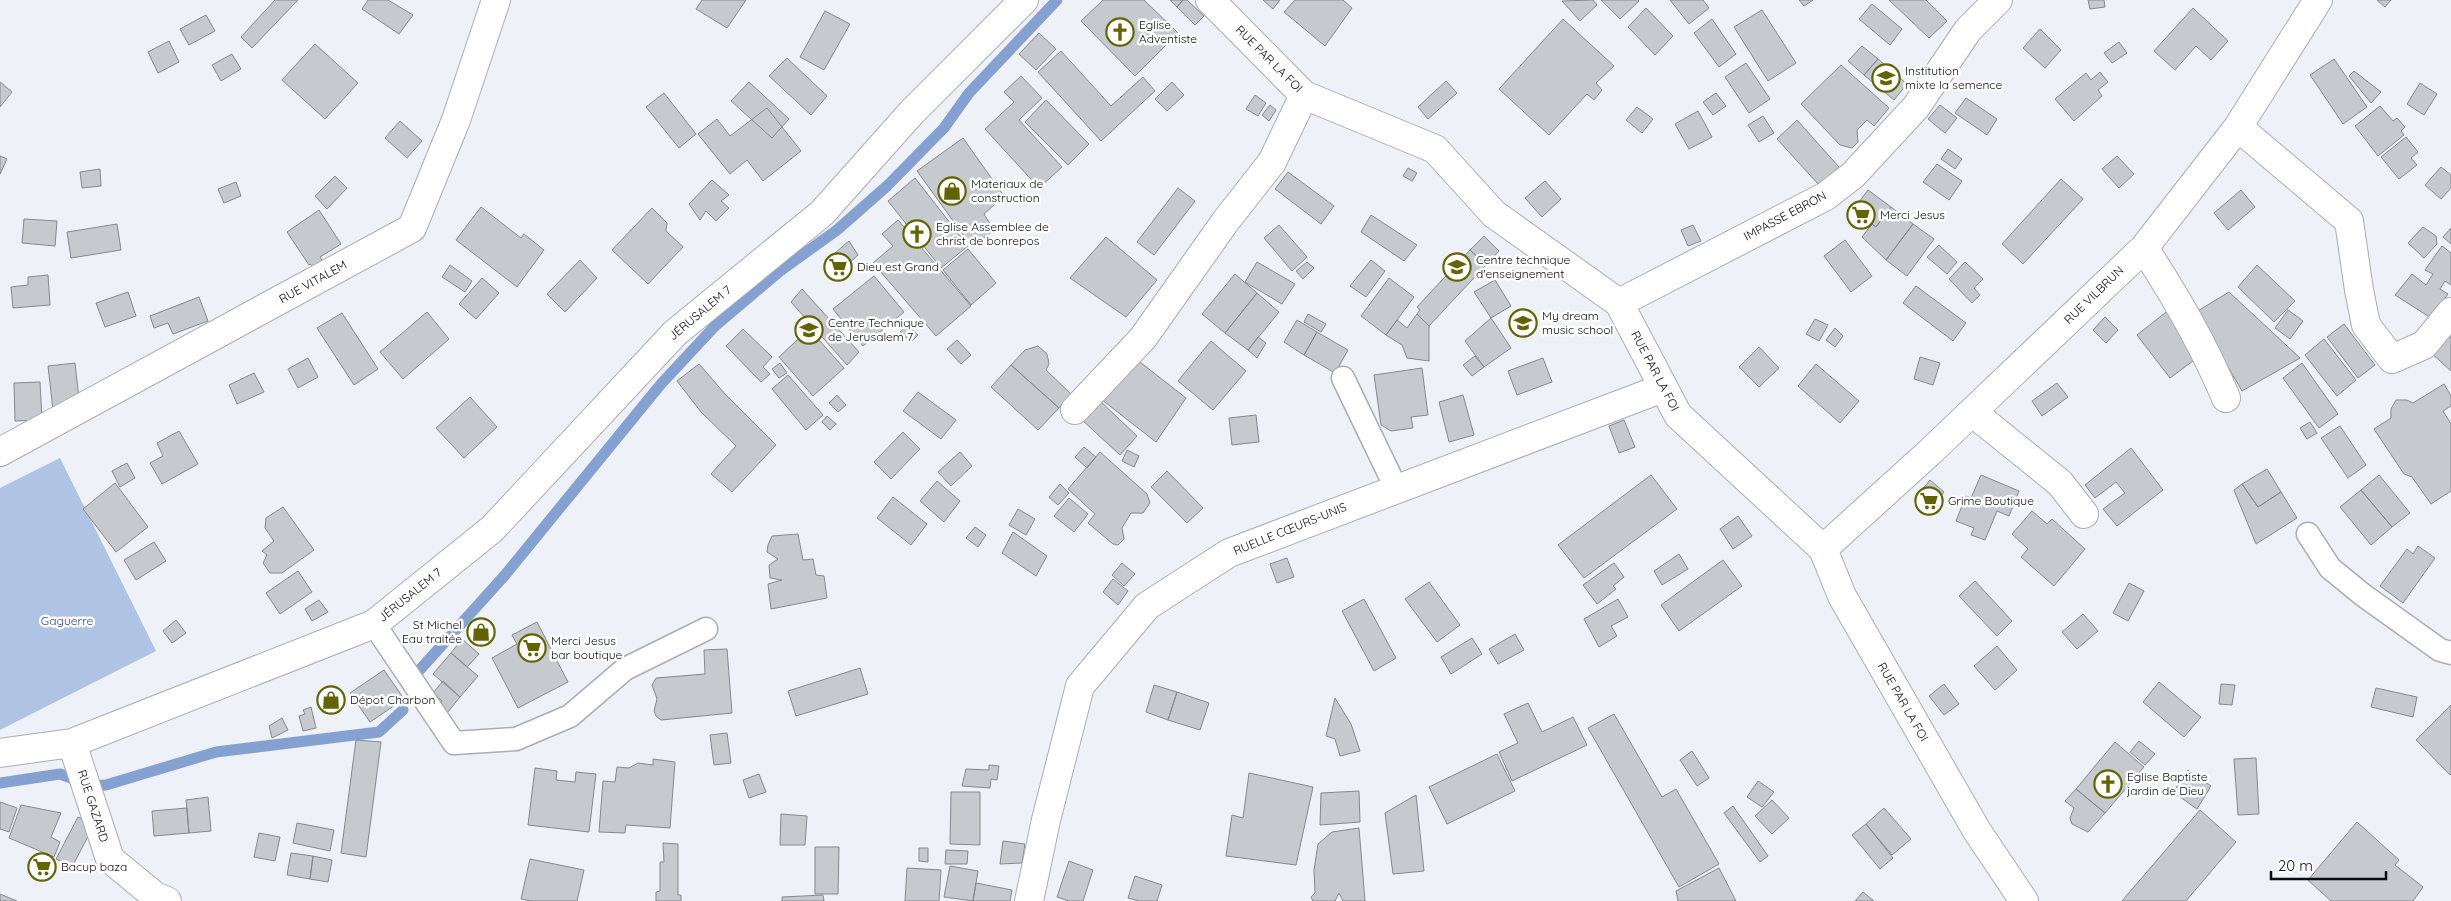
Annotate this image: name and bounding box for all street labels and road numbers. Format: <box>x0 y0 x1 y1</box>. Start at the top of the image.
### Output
street label: RUE PAR LA FOI <box>1233 22 1306 95</box>
street label: IMPASSE EBRON <box>1741 187 1829 244</box>
street label: RUE VITALEM <box>276 257 349 306</box>
street label: RUE VILBRUN <box>2061 262 2127 327</box>
street label: JÉRUSALEM 7 <box>665 282 734 343</box>
street label: RUE PAR LA FOI <box>1628 328 1683 413</box>
street label: RUELLE CŒURS-UNIS <box>1231 499 1349 558</box>
street label: JÉRUSALEM 7 <box>375 564 444 625</box>
street label: RUE PAR LA FOI <box>1875 660 1932 744</box>
street label: RUE GAZARD <box>75 768 112 844</box>

